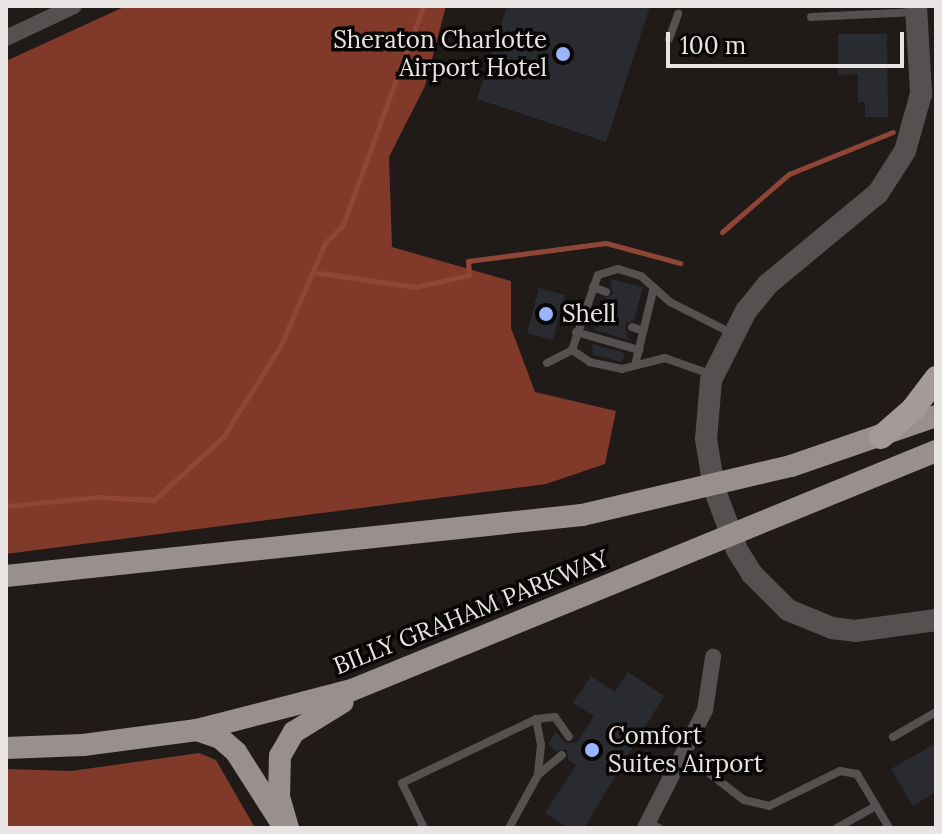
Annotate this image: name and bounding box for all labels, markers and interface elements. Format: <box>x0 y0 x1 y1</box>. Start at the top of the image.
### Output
scale bar <box>670 16 908 66</box>
place label: Sheraton Charlotte Airport Hotel <box>333 26 547 82</box>
text: 100 m <box>680 30 746 61</box>
marker: Sheraton Charlotte Airport Hotel <box>554 45 572 63</box>
place label: Shell <box>562 300 616 328</box>
marker: Shell <box>537 305 555 323</box>
street label: BILLY GRAHAM PARKWAY <box>329 544 613 680</box>
place label: Comfort Suites Airport <box>608 722 763 778</box>
marker: Comfort Suites Airport <box>583 741 601 759</box>

